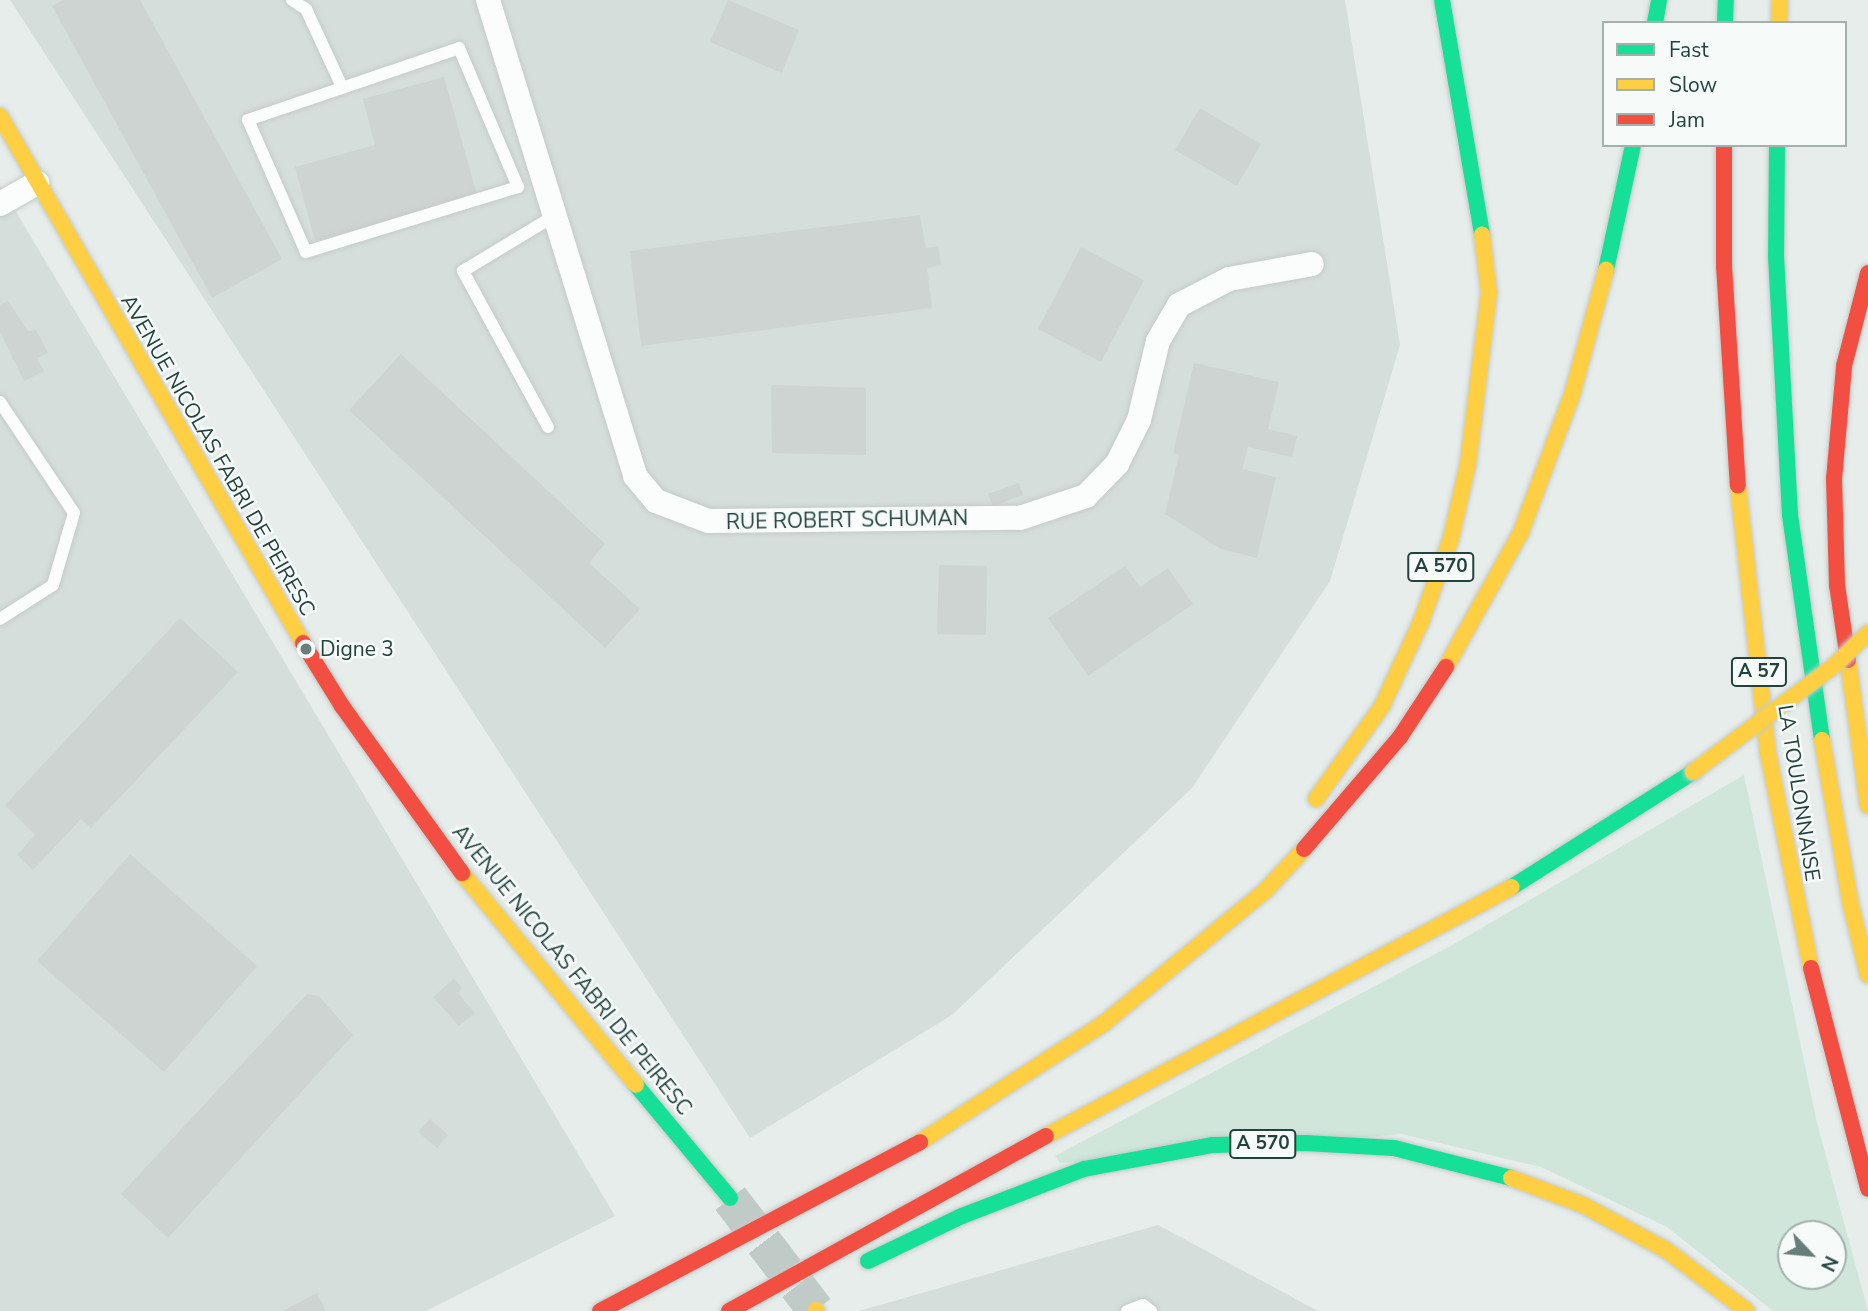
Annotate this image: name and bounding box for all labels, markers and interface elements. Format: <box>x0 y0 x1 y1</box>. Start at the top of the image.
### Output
legend <box>1602 21 1847 147</box>
text: Fast <box>1669 36 1709 64</box>
text: Slow <box>1669 71 1717 99</box>
text: Jam <box>1669 106 1705 134</box>
street label: AVENUE NICOLAS FABRI DE PEIRESC <box>115 290 321 620</box>
street label: RUE ROBERT SCHUMAN <box>726 505 968 535</box>
road number: A 570 <box>1406 552 1476 582</box>
place label: Digne 3 <box>320 636 394 662</box>
marker: Digne 3 <box>298 641 314 657</box>
road number: A 57 <box>1729 656 1789 688</box>
street label: LA TOULONNAISE <box>1773 703 1825 883</box>
street label: AVENUE NICOLAS FABRI DE PEIRESC <box>447 820 697 1120</box>
road number: A 570 <box>1228 1128 1298 1160</box>
north arrow <box>1777 1220 1847 1290</box>
text: N <box>1814 1251 1844 1275</box>

